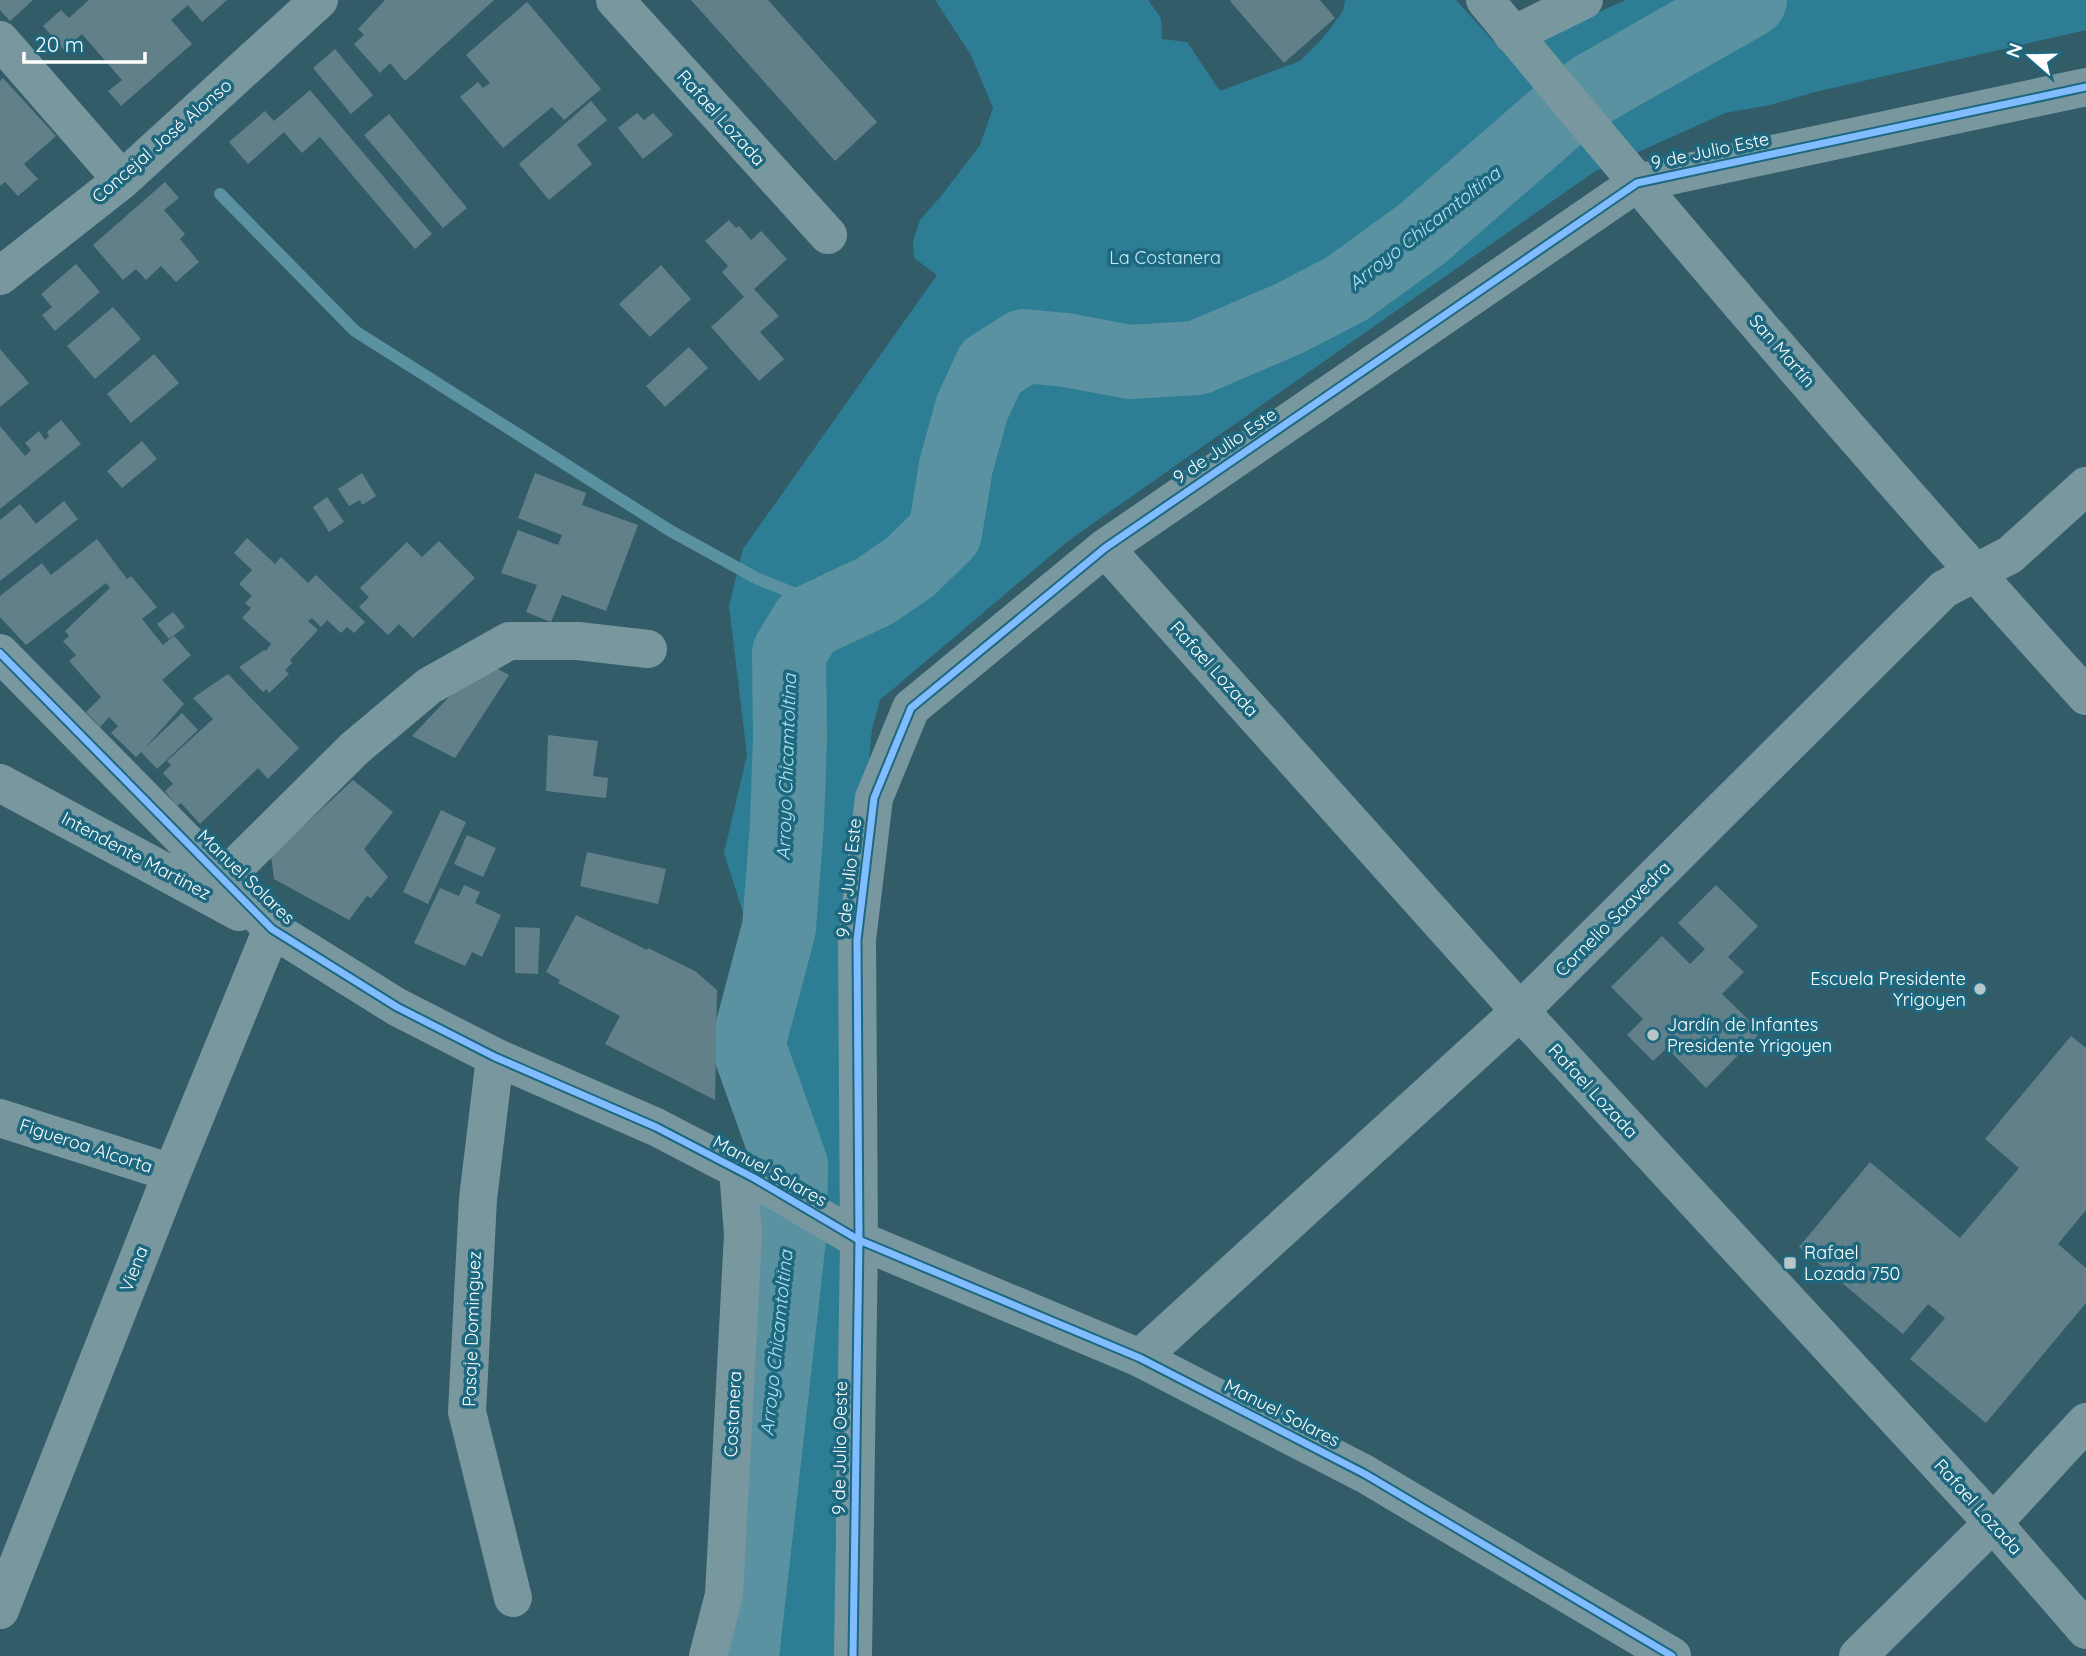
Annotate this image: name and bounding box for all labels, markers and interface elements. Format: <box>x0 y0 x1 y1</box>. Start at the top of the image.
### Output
scale bar <box>24 21 145 65</box>
north arrow <box>1995 21 2065 91</box>
text: 20 m <box>35 31 84 57</box>
text: N <box>2000 40 2028 61</box>
street label: Rafael Lozada <box>672 65 770 170</box>
street label: Concejal José Alonso <box>87 73 236 208</box>
street label: 9 de Julio Este <box>1649 127 1771 174</box>
water label: Arroyo Chicamtoltina <box>1343 160 1506 295</box>
park label: La Costanera <box>1109 246 1221 269</box>
street label: San Martín <box>1744 309 1820 392</box>
street label: 9 de Julio Este <box>1168 402 1281 489</box>
street label: Rafael Lozada <box>1165 616 1263 721</box>
water label: Arroyo Chicamtoltina <box>771 672 801 861</box>
street label: Intendente Martinez <box>58 806 215 905</box>
street label: 9 de Julio Este <box>831 817 866 939</box>
street label: Manuel Solares <box>193 824 300 929</box>
street label: Cornelio Saavedra <box>1550 856 1675 981</box>
place label: Escuela Presidente Yrigoyen <box>1810 967 1966 1011</box>
marker: Escuela Presidente Yrigoyen <box>1972 981 1988 997</box>
place label: Jardín de Infantes Presidente Yrigoyen <box>1667 1013 1832 1057</box>
marker: Jardín de Infantes Presidente Yrigoyen <box>1645 1027 1661 1043</box>
street label: Rafael Lozada <box>1544 1038 1643 1143</box>
street label: Figueroa Alcorta <box>17 1113 156 1178</box>
street label: Manuel Solares <box>709 1130 831 1211</box>
place label: Rafael Lozada 750 <box>1804 1241 1900 1285</box>
street label: Viena <box>114 1243 153 1295</box>
water label: Arroyo Chicamtoltina <box>754 1248 798 1437</box>
street label: Pasaje Dominguez <box>457 1251 486 1407</box>
marker: Rafael Lozada 750 <box>1782 1255 1798 1271</box>
street label: Costanera <box>719 1370 746 1458</box>
street label: Manuel Solares <box>1220 1374 1344 1452</box>
street label: 9 de Julio Oeste <box>827 1381 852 1515</box>
street label: Rafael Lozada <box>1929 1454 2027 1559</box>

